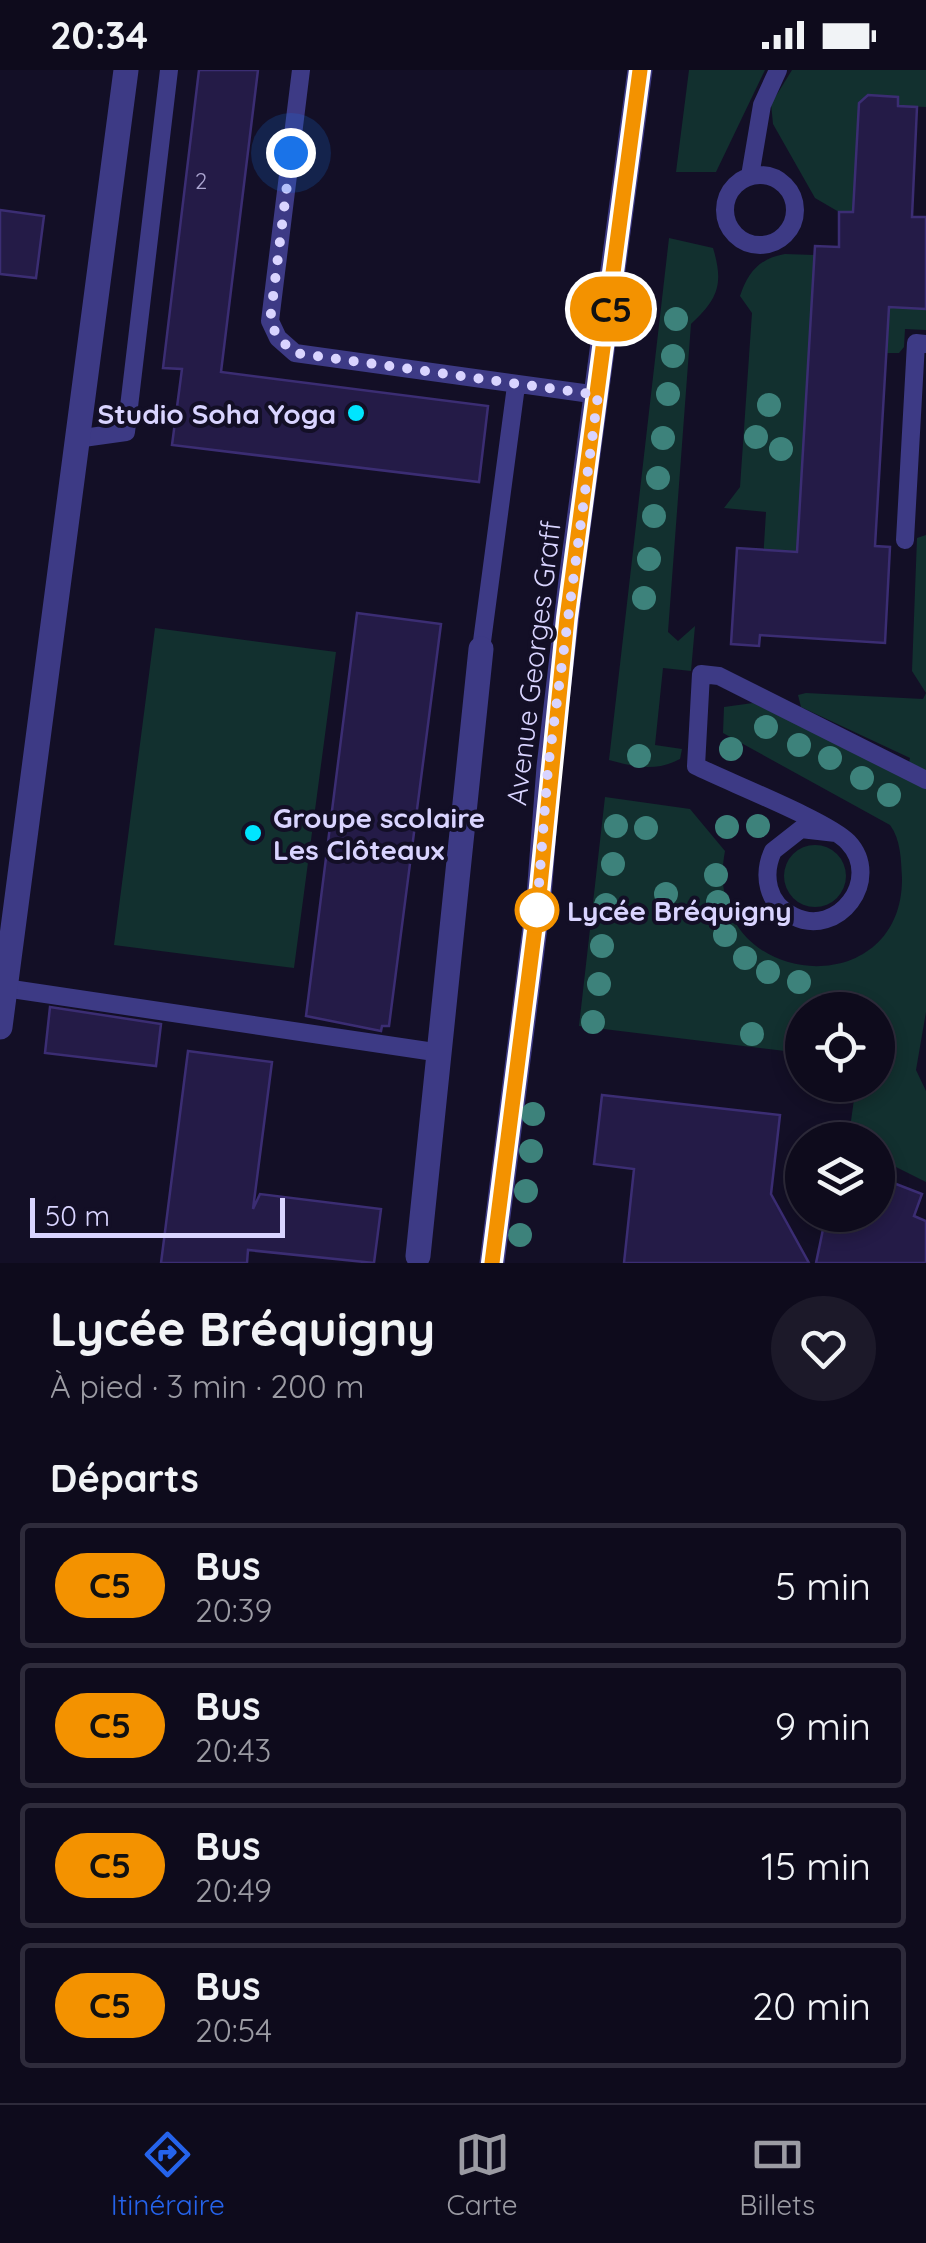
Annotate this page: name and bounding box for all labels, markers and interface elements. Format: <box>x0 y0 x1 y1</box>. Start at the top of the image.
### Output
text: 20:34 <box>50 11 148 59</box>
your location <box>266 128 316 178</box>
house number: 2 <box>195 167 207 195</box>
line badge: C5 <box>566 276 656 342</box>
text: C5 <box>590 287 632 331</box>
place label: Studio Soha Yoga <box>98 396 336 431</box>
marker: Studio Soha Yoga <box>345 402 367 424</box>
street label: Avenue Georges Graff <box>498 519 568 807</box>
place label: Groupe scolaire Les Clôteaux <box>273 800 485 867</box>
marker: Groupe scolaire Les Clôteaux <box>242 822 264 844</box>
marker: Lycée Bréquigny <box>516 889 558 931</box>
place label: Lycée Bréquigny <box>567 893 792 928</box>
map controls <box>785 992 895 1232</box>
button: locate <box>785 992 895 1102</box>
button: layers <box>785 1122 895 1232</box>
scale bar <box>30 1193 285 1238</box>
text: 50 m <box>45 1198 110 1233</box>
button: heart <box>771 1296 876 1401</box>
text: Lycée Bréquigny <box>50 1298 435 1358</box>
text: À pied · 3 min · 200 m <box>50 1366 364 1406</box>
text: Départs <box>50 1454 199 1502</box>
text: Bus <box>195 1542 261 1590</box>
text: 5 min <box>775 1562 871 1610</box>
text: C5 <box>89 1563 131 1607</box>
text: 20:39 <box>195 1590 272 1630</box>
text: Bus <box>195 1682 261 1730</box>
text: 9 min <box>775 1702 871 1750</box>
text: C5 <box>89 1703 131 1747</box>
text: 20:43 <box>195 1730 271 1770</box>
text: Bus <box>195 1822 261 1870</box>
text: 15 min <box>761 1842 871 1890</box>
text: C5 <box>89 1843 131 1887</box>
text: 20:49 <box>195 1870 272 1910</box>
text: Bus <box>195 1962 261 2010</box>
text: 20 min <box>752 1982 871 2030</box>
text: C5 <box>89 1983 131 2027</box>
text: 20:54 <box>195 2010 272 2050</box>
tab: Itinéraire <box>111 2127 225 2222</box>
tab: Carte <box>446 2127 518 2222</box>
tab: Billets <box>739 2127 815 2222</box>

